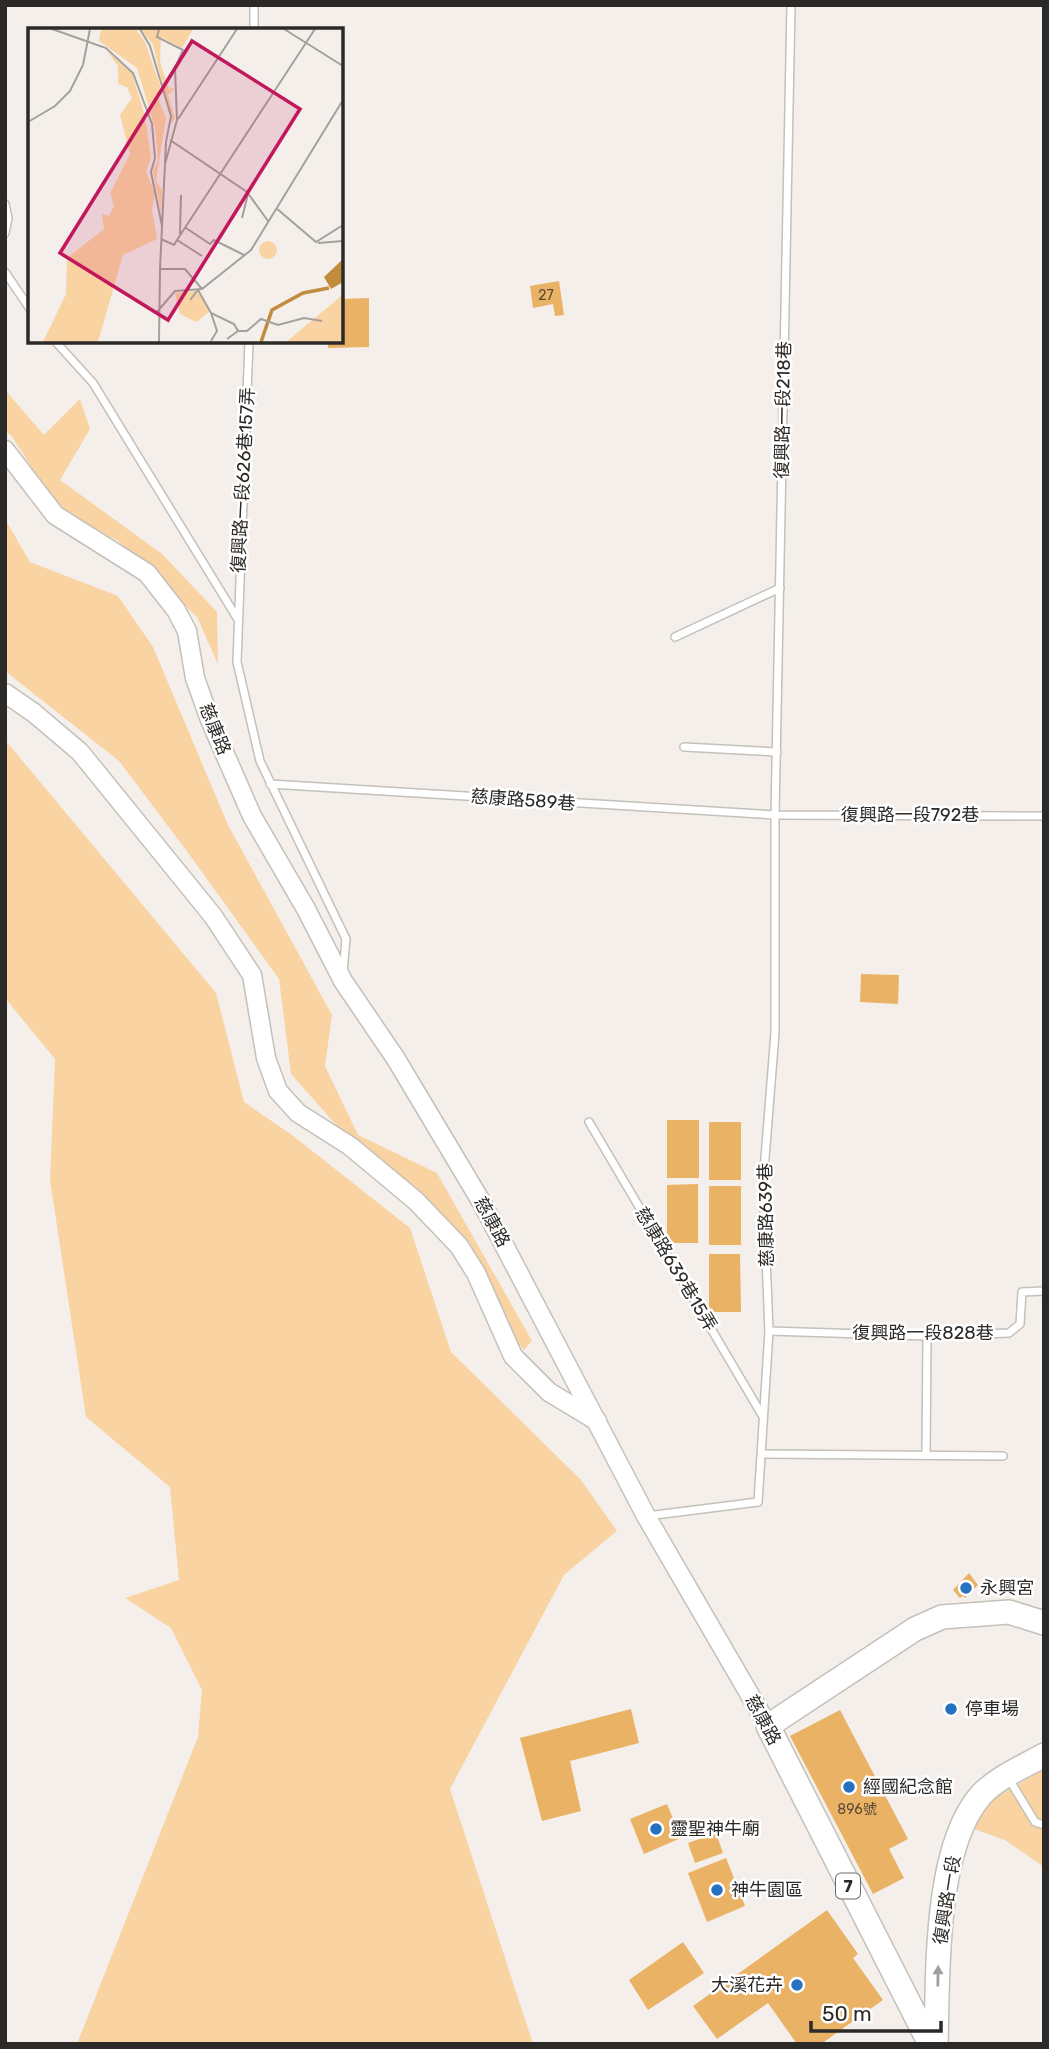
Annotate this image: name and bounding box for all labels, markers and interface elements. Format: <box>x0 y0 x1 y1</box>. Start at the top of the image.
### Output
inset map <box>28 28 343 343</box>
house number: 27 <box>538 287 554 304</box>
street label: 復興路一段218巷 <box>771 341 795 479</box>
street label: 復興路一段626巷157弄 <box>227 387 259 573</box>
street label: 慈康路 <box>195 700 235 758</box>
street label: 慈康路589巷 <box>470 785 576 815</box>
street label: 復興路一段792巷 <box>841 804 979 826</box>
street label: 慈康路639巷 <box>754 1163 778 1267</box>
street label: 慈康路 <box>469 1193 515 1251</box>
street label: 慈康路639巷15弄 <box>630 1203 722 1335</box>
street label: 復興路一段828巷 <box>852 1322 994 1344</box>
place label: 永興宮 <box>980 1577 1034 1599</box>
marker: 永興宮 <box>958 1580 974 1596</box>
street label: 慈康路 <box>740 1691 786 1749</box>
place label: 停車場 <box>965 1698 1019 1720</box>
marker: 停車場 <box>943 1701 959 1717</box>
place label: 經國紀念館 <box>863 1776 953 1798</box>
marker: 經國紀念館 <box>841 1779 857 1795</box>
house number: 896號 <box>837 1801 877 1818</box>
place label: 靈聖神牛廟 <box>670 1818 760 1840</box>
marker: 靈聖神牛廟 <box>648 1821 664 1837</box>
street label: 復興路一段 <box>929 1854 965 1946</box>
road number: 7 <box>836 1874 860 1898</box>
place label: 神牛園區 <box>731 1879 803 1901</box>
marker: 神牛園區 <box>709 1882 725 1898</box>
one-way arrow <box>932 1964 943 1986</box>
place label: 大溪花卉 <box>711 1974 783 1996</box>
marker: 大溪花卉 <box>789 1977 805 1993</box>
scale bar <box>811 1990 940 2034</box>
text: 50 m <box>822 2001 872 2026</box>

